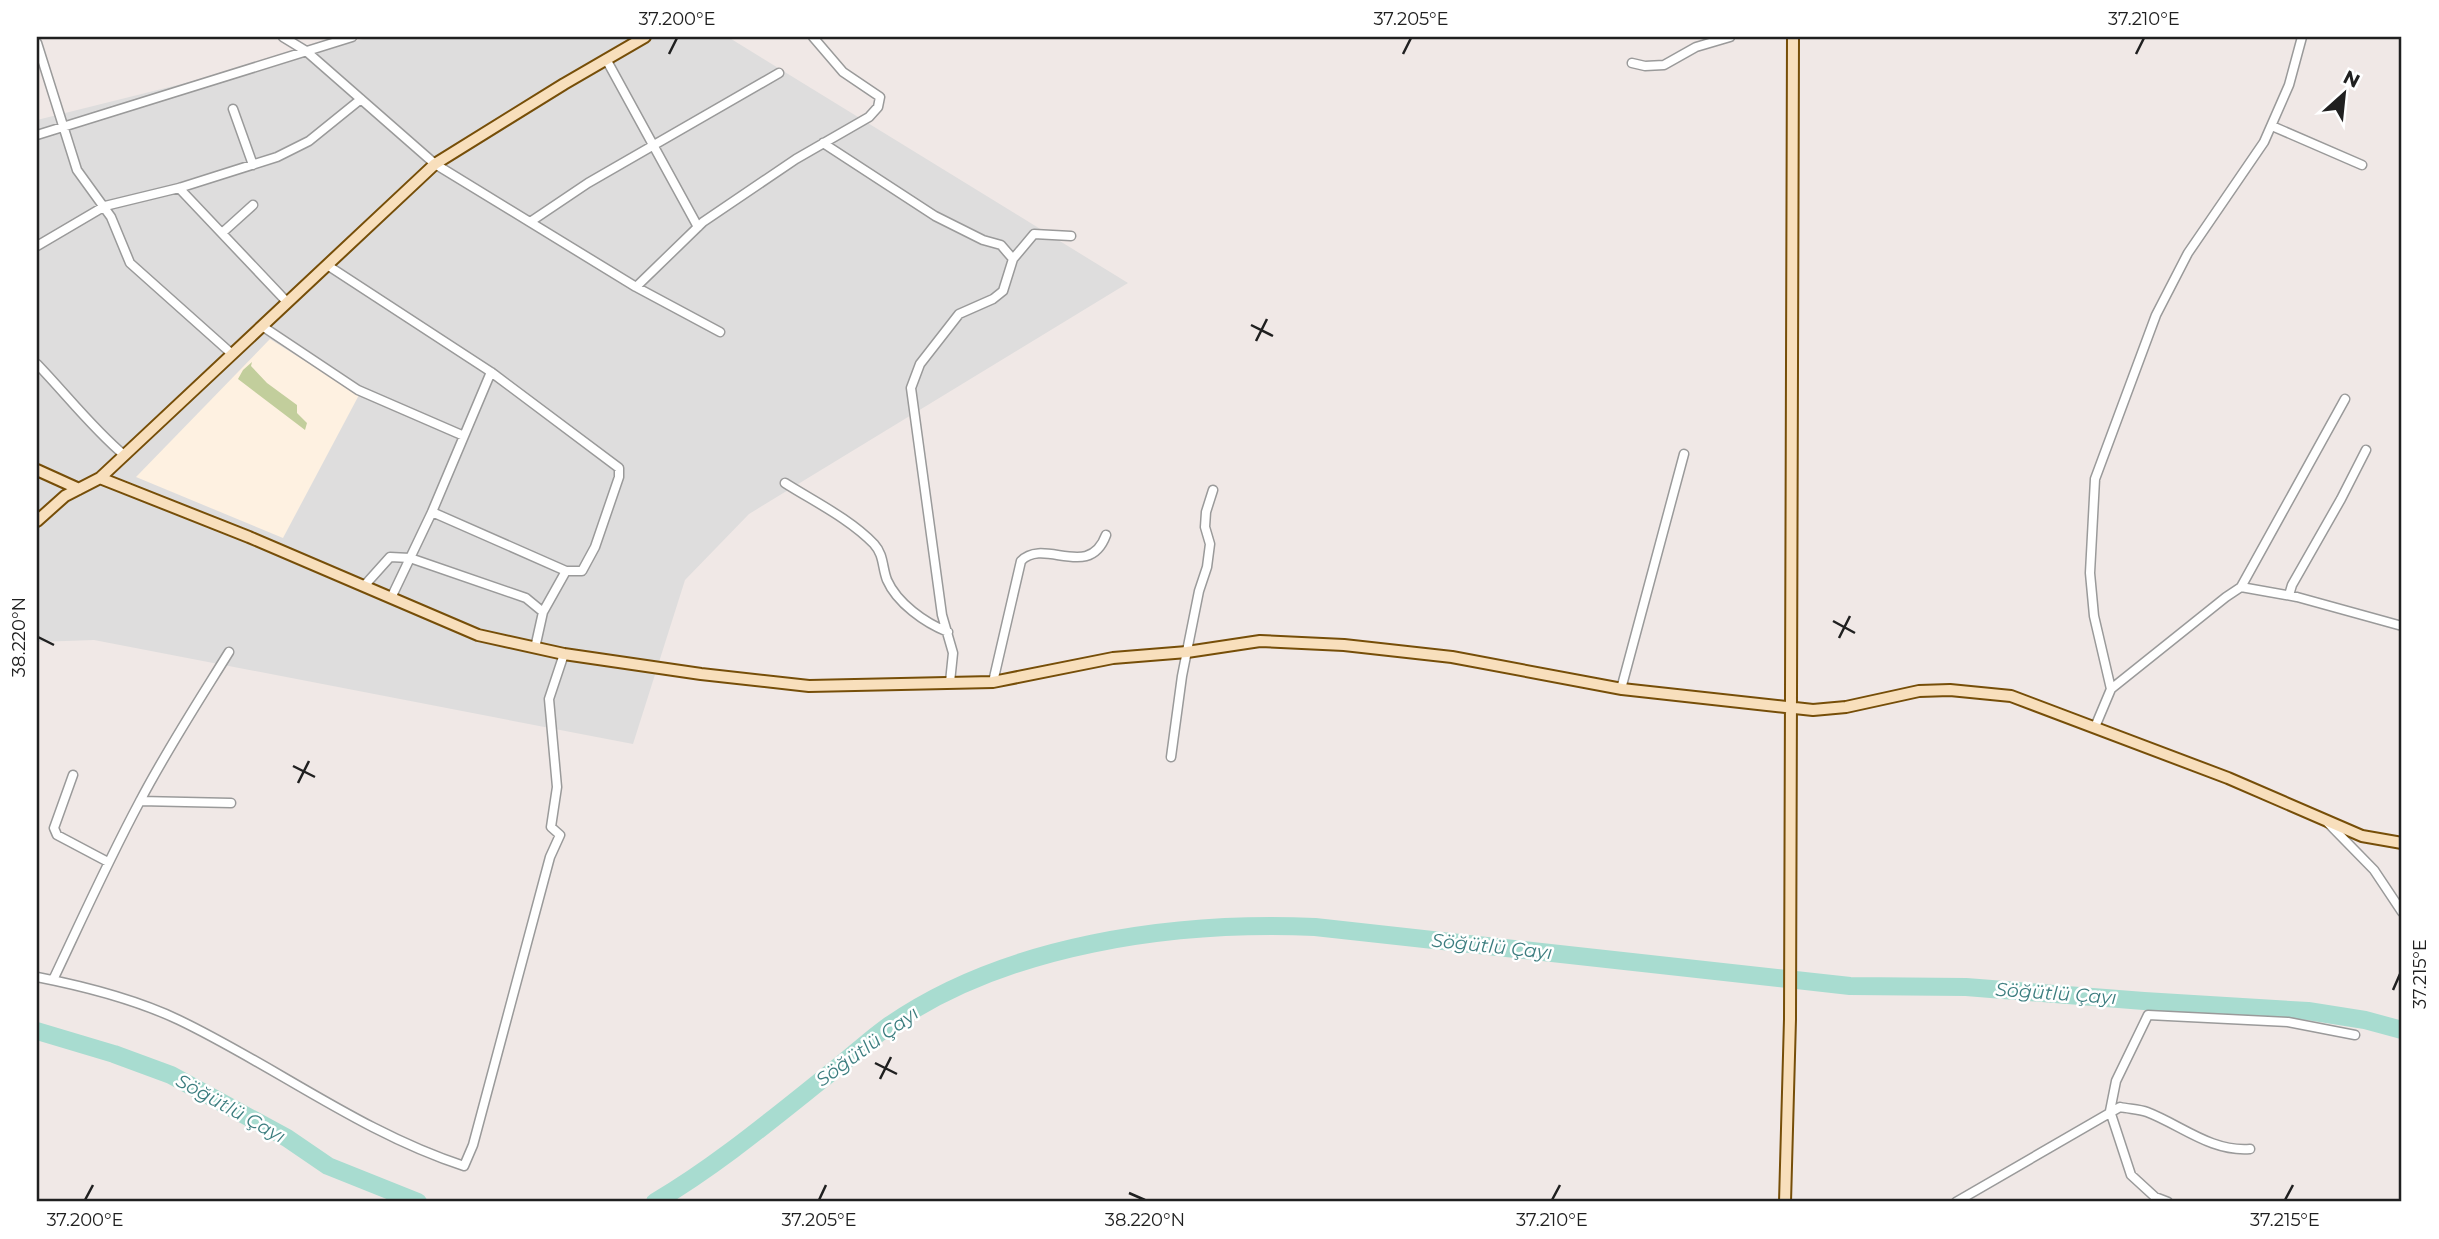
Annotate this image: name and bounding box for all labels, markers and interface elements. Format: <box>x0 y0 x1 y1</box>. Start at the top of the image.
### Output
text: 37.200°E <box>638 8 716 30</box>
text: 37.205°E <box>1373 8 1449 30</box>
text: 37.210°E <box>2108 8 2180 30</box>
north arrow <box>2310 60 2380 130</box>
text: N <box>2339 66 2364 93</box>
text: 38.220°N <box>8 597 30 677</box>
water label: Söğütlü Çayı <box>1430 929 1554 964</box>
text: 37.215°E <box>2409 939 2431 1009</box>
water label: Söğütlü Çayı <box>1995 978 2117 1009</box>
water label: Söğütlü Çayı <box>811 1001 923 1091</box>
water label: Söğütlü Çayı <box>172 1069 289 1148</box>
text: 37.200°E <box>46 1209 124 1231</box>
text: 37.205°E <box>781 1209 857 1231</box>
text: 38.220°N <box>1105 1209 1185 1231</box>
text: 37.210°E <box>1516 1209 1588 1231</box>
text: 37.215°E <box>2250 1209 2320 1231</box>

